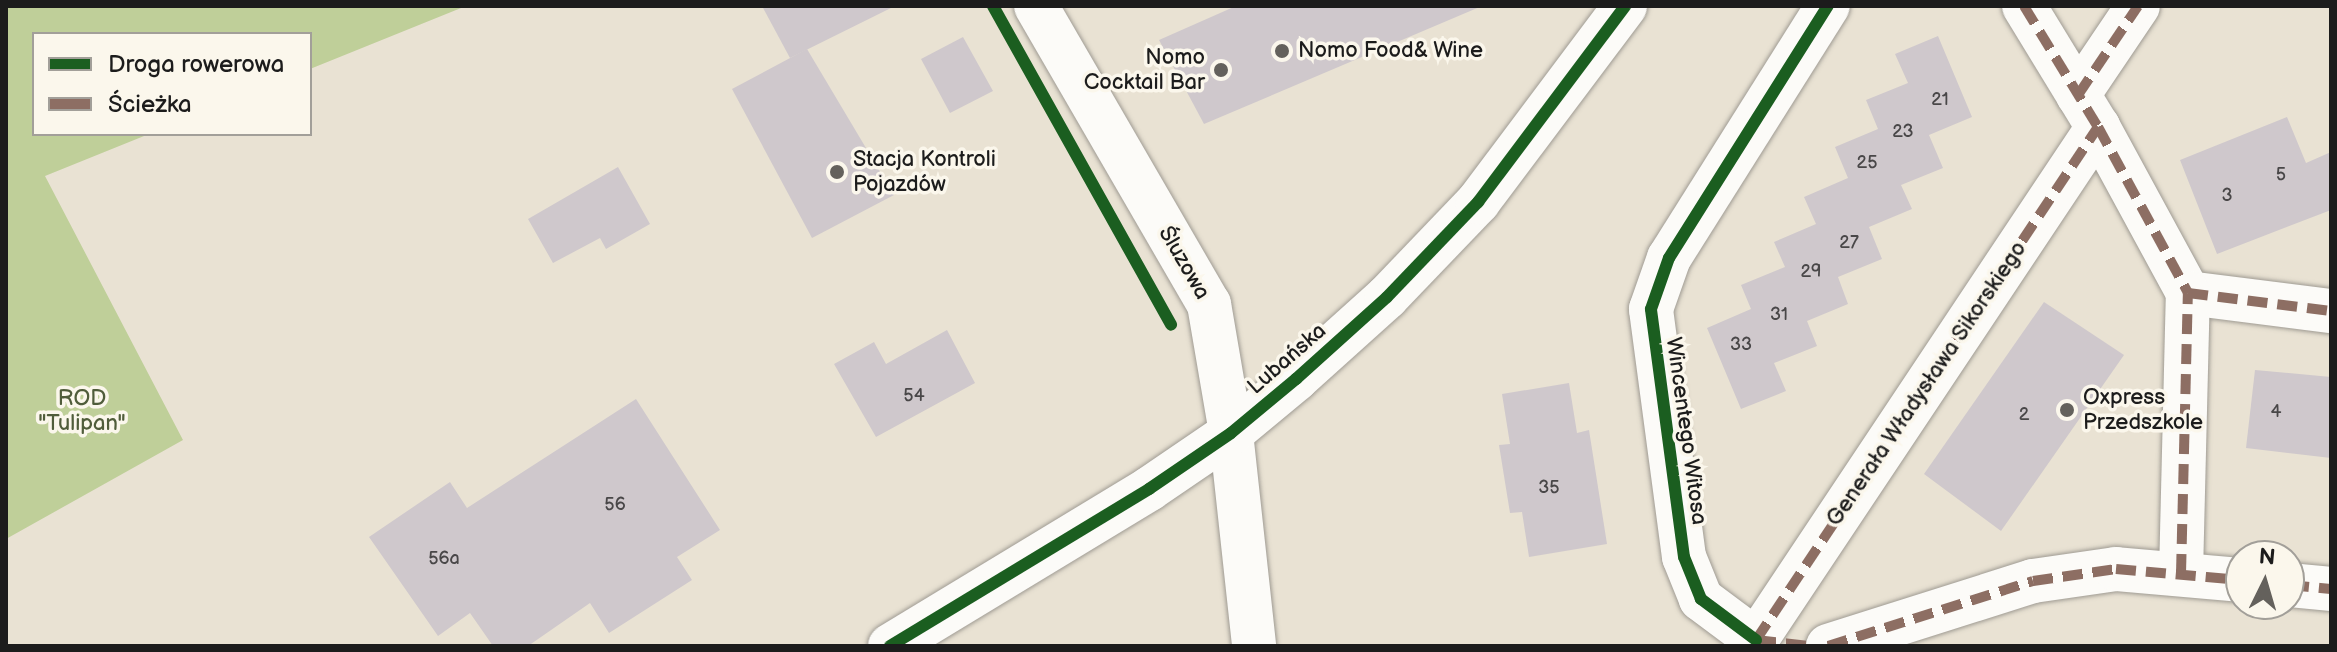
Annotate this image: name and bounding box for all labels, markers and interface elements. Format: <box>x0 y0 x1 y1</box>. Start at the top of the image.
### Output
legend <box>32 32 312 136</box>
place label: Nomo Food& Wine <box>1298 38 1484 64</box>
marker: Nomo Food& Wine <box>1273 42 1291 60</box>
place label: Nomo Cocktail Bar <box>1084 44 1205 96</box>
text: Droga rowerowa <box>108 50 284 79</box>
marker: Nomo Cocktail Bar <box>1212 61 1230 79</box>
house number: 21 <box>1931 89 1949 111</box>
text: Ścieżka <box>108 90 192 119</box>
house number: 23 <box>1892 121 1914 143</box>
place label: Stacja Kontroli Pojazdów <box>853 146 996 198</box>
house number: 25 <box>1857 152 1877 174</box>
marker: Stacja Kontroli Pojazdów <box>828 163 846 181</box>
house number: 5 <box>2276 164 2286 186</box>
house number: 3 <box>2221 185 2233 207</box>
street label: Śluzowa <box>1153 222 1215 304</box>
house number: 27 <box>1839 232 1859 254</box>
street label: Generała Władysława Sikorskiego <box>1821 236 2033 532</box>
house number: 29 <box>1800 261 1822 283</box>
house number: 31 <box>1770 304 1788 326</box>
street label: Lubańska <box>1242 318 1332 400</box>
house number: 33 <box>1730 334 1752 356</box>
street label: Wincentego Witosa <box>1660 335 1712 527</box>
place label: Oxpress Przedszkole <box>2083 384 2203 436</box>
park label: ROD "Tulipan" <box>38 385 126 436</box>
house number: 54 <box>903 385 925 407</box>
marker: Oxpress Przedszkole <box>2058 401 2076 419</box>
house number: 4 <box>2271 401 2281 423</box>
house number: 2 <box>2019 404 2029 426</box>
house number: 35 <box>1538 477 1560 499</box>
house number: 56 <box>604 494 626 516</box>
north arrow <box>2225 540 2305 620</box>
text: N <box>2258 543 2276 572</box>
house number: 56a <box>428 548 460 570</box>

